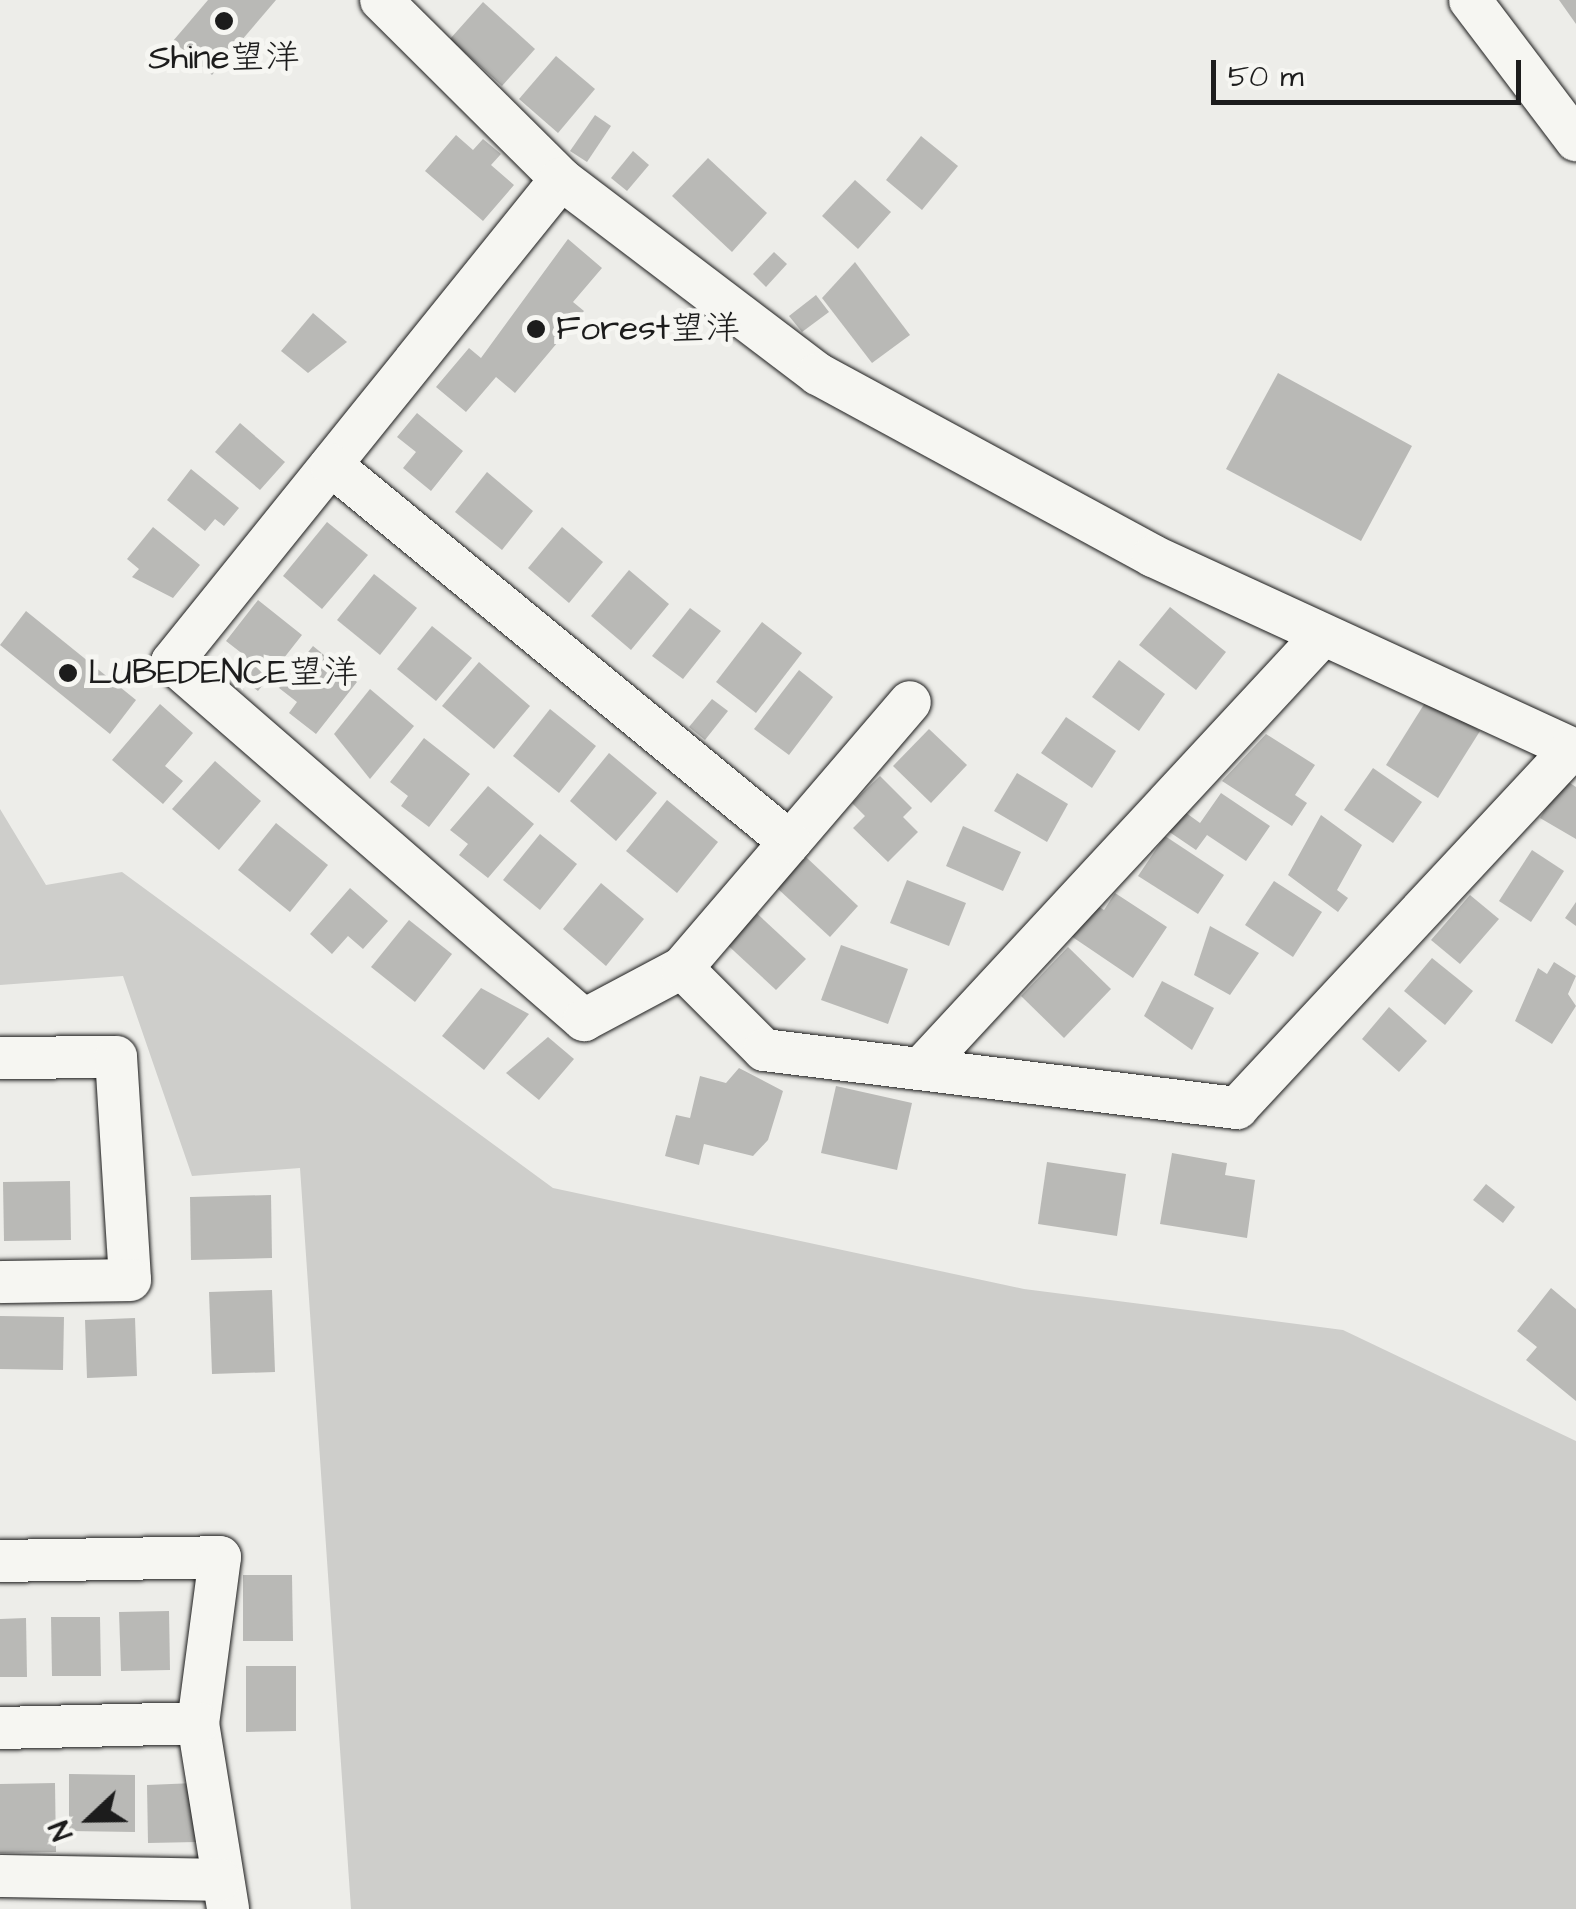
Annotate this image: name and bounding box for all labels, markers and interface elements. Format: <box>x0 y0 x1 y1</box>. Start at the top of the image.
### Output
marker: Shine望洋 <box>213 10 235 32</box>
place label: Shine望洋 <box>148 37 300 79</box>
scale bar <box>1216 40 1526 102</box>
text: 50 m <box>1228 56 1304 98</box>
place label: Forest望洋 <box>556 308 740 350</box>
marker: Forest望洋 <box>525 318 547 340</box>
place label: LUBEDENCE望洋 <box>88 652 358 694</box>
marker: LUBEDENCE望洋 <box>57 662 79 684</box>
north arrow <box>40 1769 140 1869</box>
text: N <box>40 1815 83 1846</box>

